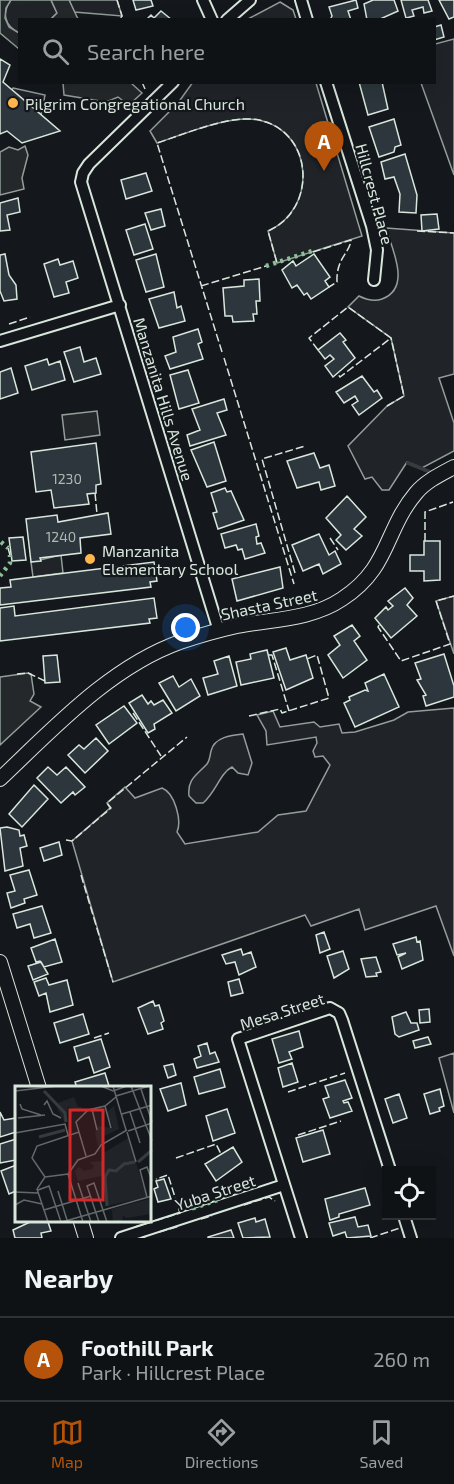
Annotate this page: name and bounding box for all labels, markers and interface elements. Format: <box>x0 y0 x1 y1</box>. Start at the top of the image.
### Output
search box <box>18 18 436 84</box>
icon: search <box>39 35 72 68</box>
text: Search here <box>87 38 205 64</box>
place label: Pilgrim Congregational Church <box>25 94 245 113</box>
marker: Pilgrim Congregational Church <box>6 96 20 110</box>
pin: A <box>304 122 344 171</box>
street label: Hillcrest Place <box>352 141 398 247</box>
street label: Manzanita Hills Avenue <box>130 315 198 483</box>
house number: 1230 <box>52 470 82 487</box>
house number: 1240 <box>46 528 76 545</box>
place label: Manzanita Elementary School <box>102 541 238 578</box>
marker: Manzanita Elementary School <box>83 552 97 566</box>
street label: Shasta Street <box>219 585 319 623</box>
your location <box>171 613 200 642</box>
street label: Mesa Street <box>237 988 327 1034</box>
inset map <box>15 1086 152 1223</box>
map controls <box>382 1166 436 1220</box>
button: locate <box>382 1166 436 1220</box>
street label: Yuba Street <box>172 1170 258 1214</box>
text: Nearby <box>24 1262 113 1293</box>
text: Foothill Park <box>81 1334 214 1360</box>
text: A <box>37 1347 50 1371</box>
text: 260 m <box>373 1347 430 1371</box>
text: Park · Hillcrest Place <box>81 1360 265 1384</box>
tab: Map <box>51 1416 84 1471</box>
tab: Directions <box>185 1416 258 1471</box>
tab: Saved <box>360 1416 403 1471</box>

